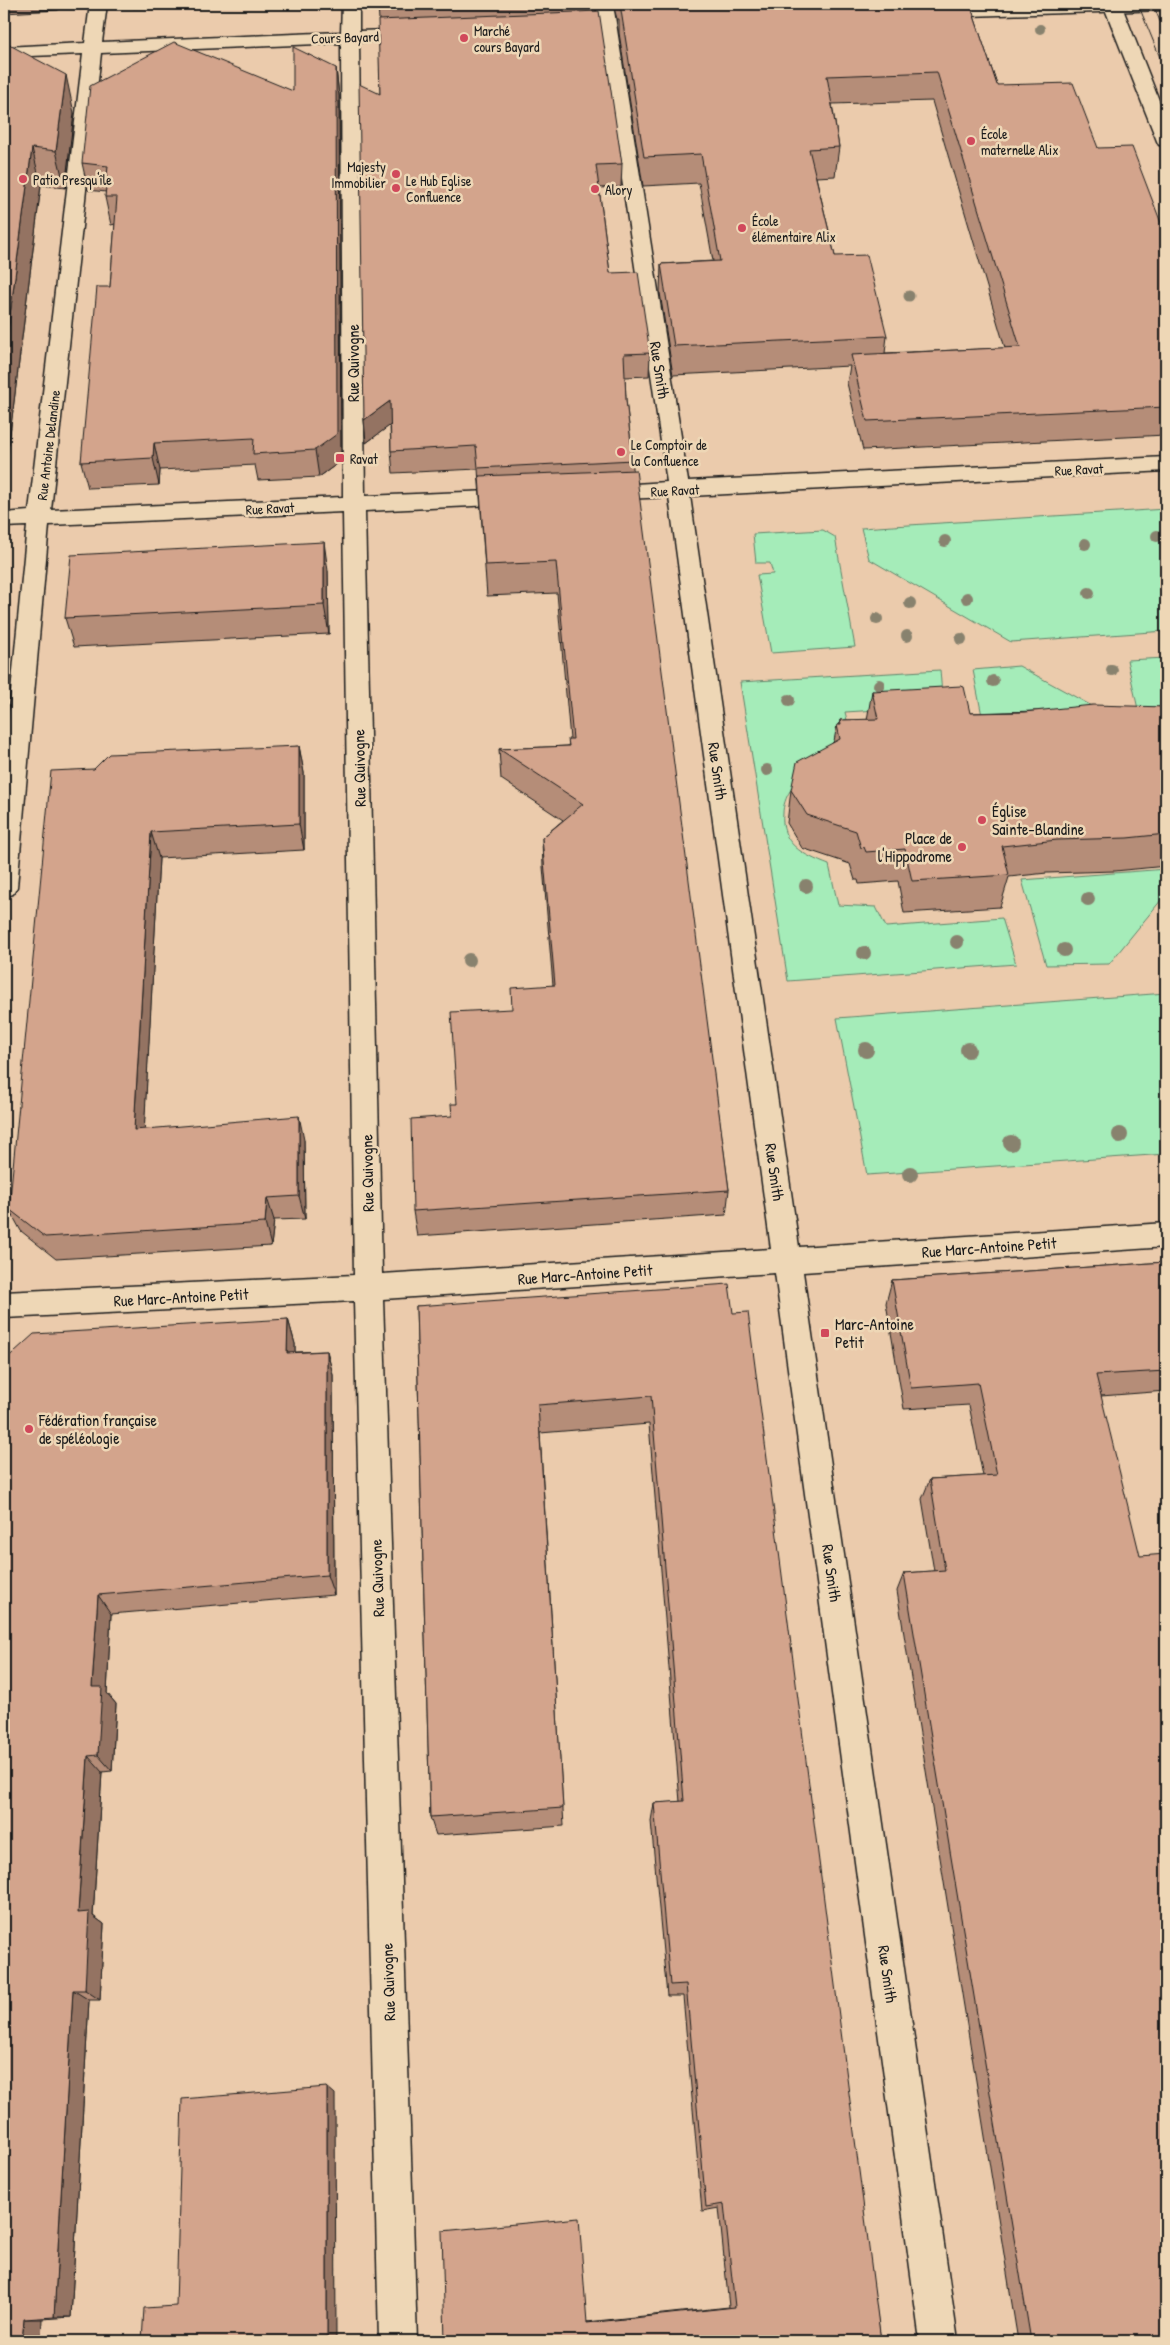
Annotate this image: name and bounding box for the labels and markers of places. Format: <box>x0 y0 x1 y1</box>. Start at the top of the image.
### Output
place label: Marché cours Bayard <box>474 21 540 57</box>
marker: Marché cours Bayard <box>458 32 470 44</box>
place label: École maternelle Alix <box>981 124 1058 159</box>
marker: École maternelle Alix <box>965 135 977 147</box>
place label: Majesty Immobilier <box>331 157 387 192</box>
marker: Majesty Immobilier <box>390 168 402 180</box>
place label: Patio Presqu'île <box>33 170 112 190</box>
place label: Le Hub Eglise Confluence <box>406 171 472 206</box>
marker: Patio Presqu'île <box>17 173 29 185</box>
place label: Alory <box>605 180 633 200</box>
marker: Le Hub Eglise Confluence <box>390 182 402 194</box>
marker: Alory <box>589 183 601 195</box>
place label: École élémentaire Alix <box>752 211 836 246</box>
marker: École élémentaire Alix <box>736 222 748 234</box>
place label: Le Comptoir de la Confluence <box>631 435 707 470</box>
marker: Le Comptoir de la Confluence <box>615 446 627 458</box>
place label: Ravat <box>350 449 378 468</box>
marker: Ravat <box>334 452 346 464</box>
place label: Église Sainte-Blandine <box>992 800 1085 840</box>
marker: Église Sainte-Blandine <box>976 814 988 826</box>
place label: Place de l'Hippodrome <box>878 827 953 867</box>
marker: Place de l'Hippodrome <box>956 841 968 853</box>
place label: Marc-Antoine Petit <box>835 1313 914 1353</box>
marker: Marc-Antoine Petit <box>819 1327 831 1339</box>
place label: Fédération française de spéléologie <box>38 1409 157 1449</box>
marker: Fédération française de spéléologie <box>23 1423 35 1435</box>

